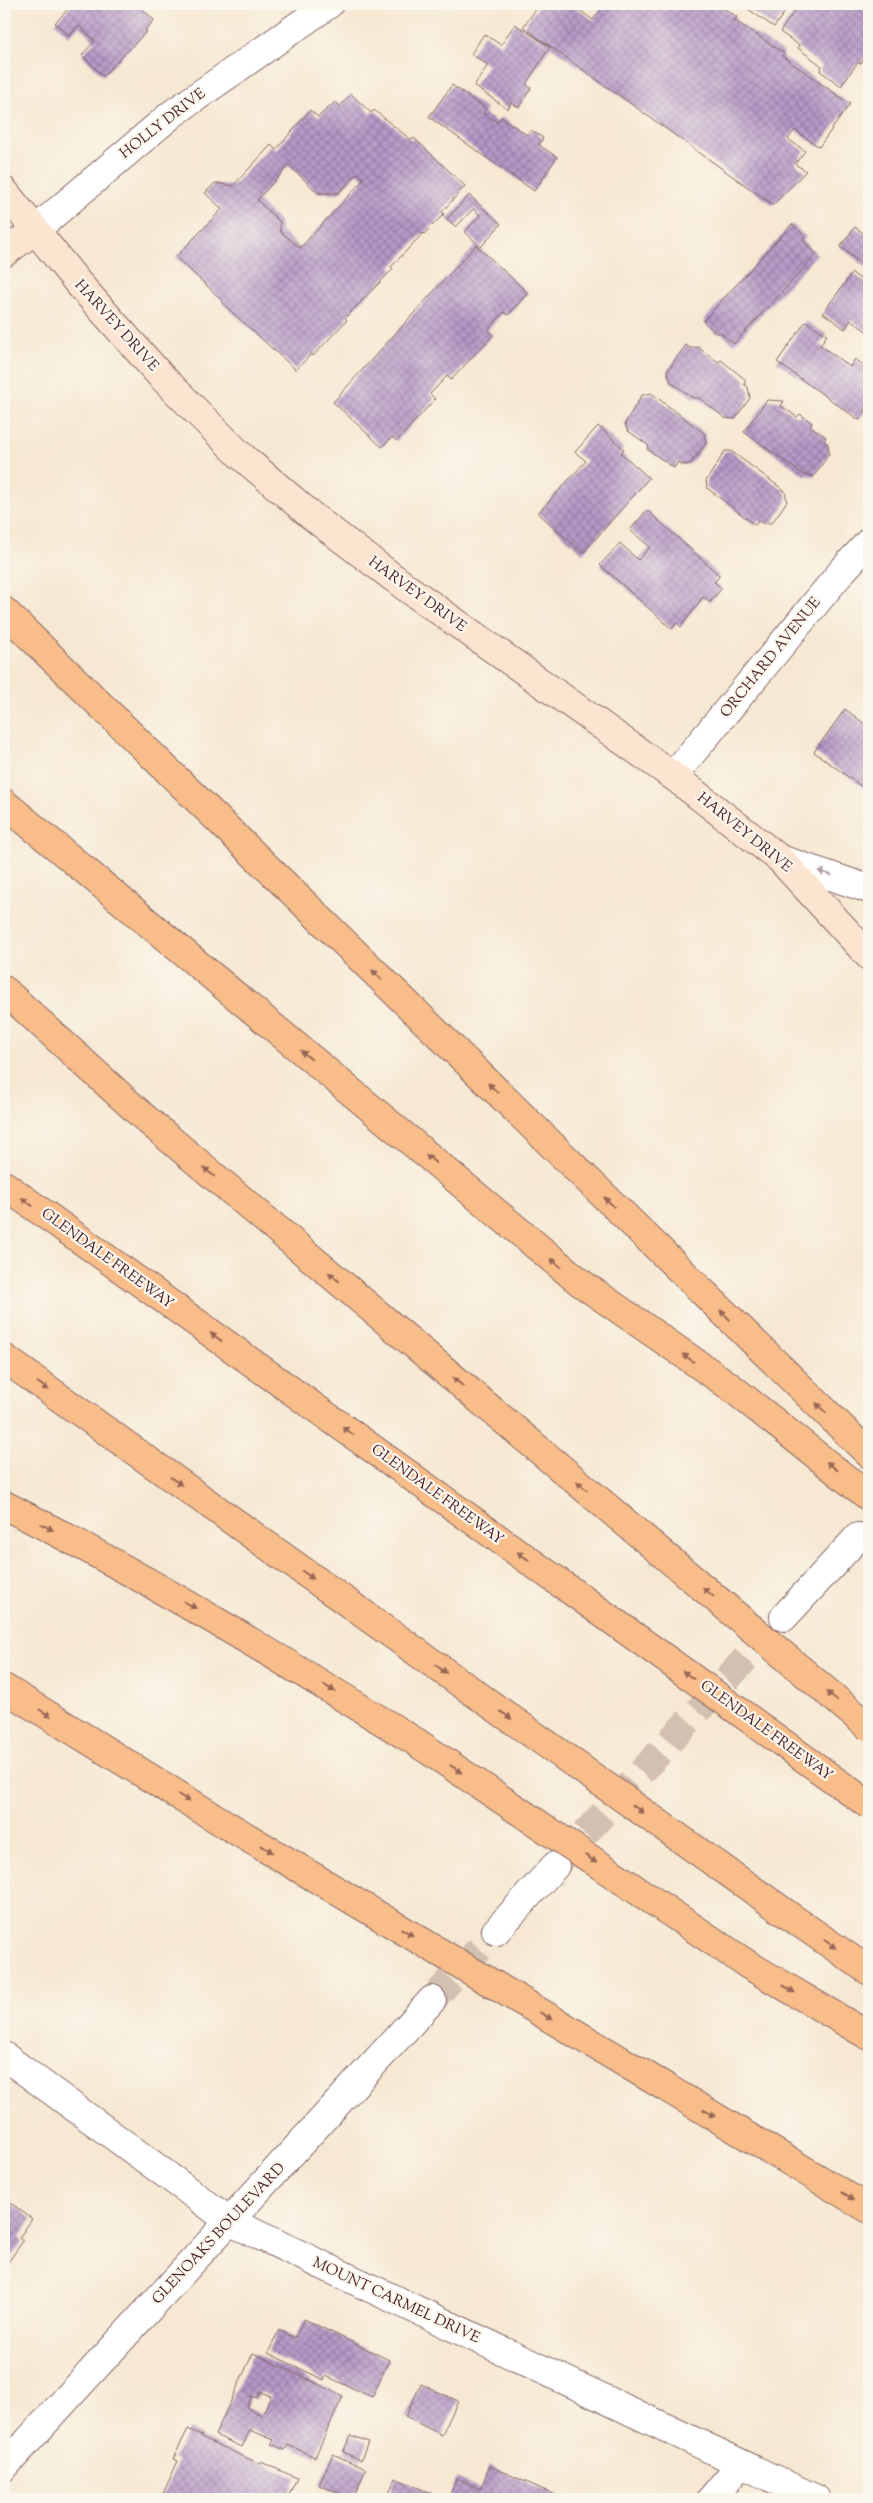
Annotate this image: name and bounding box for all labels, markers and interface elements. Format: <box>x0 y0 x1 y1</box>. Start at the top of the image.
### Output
street label: HOLLY DRIVE <box>116 84 210 164</box>
street label: HARVEY DRIVE <box>69 276 163 376</box>
street label: HARVEY DRIVE <box>364 552 470 638</box>
street label: ORCHARD AVENUE <box>716 593 826 723</box>
street label: HARVEY DRIVE <box>692 788 796 878</box>
one-way arrow <box>817 868 832 876</box>
one-way arrow <box>371 969 383 981</box>
one-way arrow <box>300 1049 313 1060</box>
one-way arrow <box>487 1082 499 1094</box>
one-way arrow <box>425 1153 438 1164</box>
one-way arrow <box>204 1166 216 1178</box>
one-way arrow <box>603 1196 615 1208</box>
one-way arrow <box>20 1197 34 1207</box>
street label: GLENDALE FREEWAY <box>36 1204 178 1315</box>
one-way arrow <box>550 1257 563 1268</box>
one-way arrow <box>327 1271 340 1282</box>
one-way arrow <box>720 1310 732 1322</box>
one-way arrow <box>209 1332 223 1342</box>
one-way arrow <box>681 1353 695 1362</box>
one-way arrow <box>452 1376 465 1387</box>
one-way arrow <box>37 1381 50 1391</box>
one-way arrow <box>816 1402 828 1414</box>
one-way arrow <box>342 1426 355 1437</box>
street label: GLENDALE FREEWAY <box>366 1440 508 1551</box>
one-way arrow <box>826 1461 839 1472</box>
one-way arrow <box>169 1476 183 1486</box>
one-way arrow <box>576 1481 589 1492</box>
one-way arrow <box>40 1523 54 1531</box>
one-way arrow <box>516 1551 530 1561</box>
one-way arrow <box>301 1570 315 1580</box>
one-way arrow <box>701 1586 714 1597</box>
one-way arrow <box>183 1601 196 1610</box>
one-way arrow <box>434 1664 447 1674</box>
one-way arrow <box>682 1669 695 1680</box>
street label: GLENDALE FREEWAY <box>695 1676 837 1787</box>
one-way arrow <box>323 1684 336 1693</box>
one-way arrow <box>826 1691 839 1702</box>
one-way arrow <box>39 1709 52 1718</box>
one-way arrow <box>499 1710 512 1720</box>
one-way arrow <box>449 1764 463 1774</box>
one-way arrow <box>177 1794 190 1803</box>
one-way arrow <box>632 1804 645 1814</box>
one-way arrow <box>261 1844 274 1853</box>
one-way arrow <box>584 1855 598 1864</box>
one-way arrow <box>400 1928 413 1937</box>
one-way arrow <box>823 1939 837 1949</box>
one-way arrow <box>782 1984 795 1993</box>
one-way arrow <box>539 2011 553 2020</box>
one-way arrow <box>702 2109 715 2118</box>
street label: GLENOAKS BOULEVARD <box>148 2158 290 2309</box>
one-way arrow <box>842 2192 855 2201</box>
street label: MOUNT CARMEL DRIVE <box>309 2253 483 2349</box>

